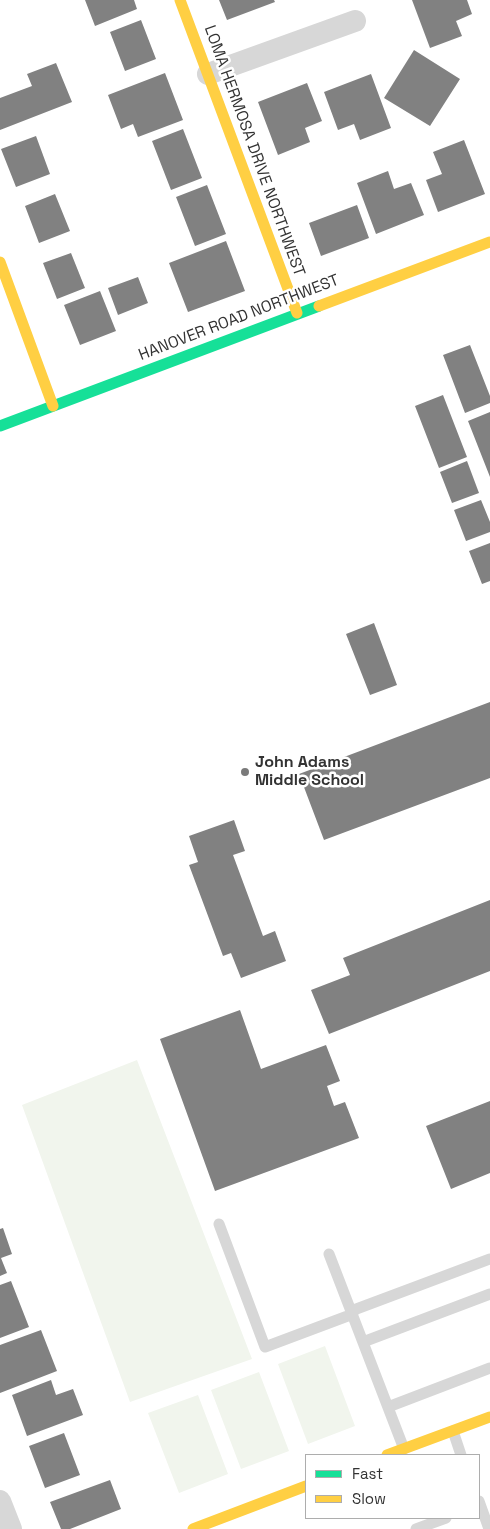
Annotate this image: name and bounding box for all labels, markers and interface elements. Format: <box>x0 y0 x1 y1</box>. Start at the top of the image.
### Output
street label: LOMA HERMOSA DRIVE NORTHWEST <box>200 23 308 279</box>
street label: HANOVER ROAD NORTHWEST <box>136 271 342 365</box>
place label: John Adams Middle School <box>255 753 364 791</box>
marker: John Adams Middle School <box>239 766 251 778</box>
legend <box>305 1454 480 1519</box>
text: Fast <box>352 1464 383 1483</box>
text: Slow <box>352 1489 386 1508</box>

